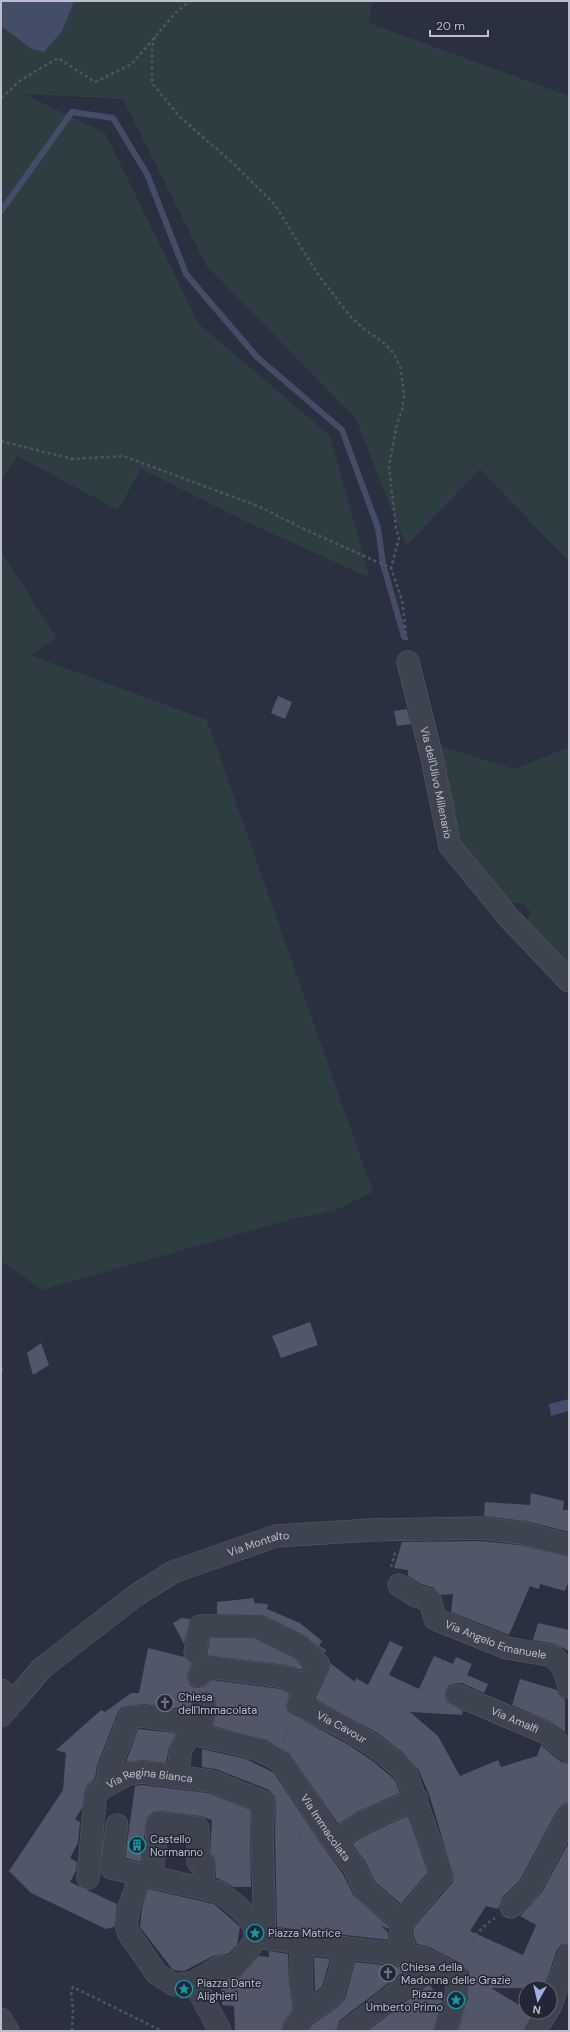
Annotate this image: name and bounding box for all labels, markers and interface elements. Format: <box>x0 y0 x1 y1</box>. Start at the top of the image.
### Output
scale bar <box>430 12 488 38</box>
text: 20 m <box>436 18 465 34</box>
street label: Via dell'Ulivo Millenario <box>417 725 455 840</box>
street label: Via Montalto <box>225 1528 290 1560</box>
street label: Via Angelo Emanuele <box>443 1617 548 1662</box>
place label: Chiesa dell'Immacolata <box>178 1690 257 1717</box>
church icon: Chiesa dell'Immacolata <box>155 1693 175 1713</box>
street label: Via Amalfi <box>489 1703 541 1736</box>
street label: Via Cavour <box>315 1708 370 1747</box>
street label: Via Regina Bianca <box>104 1765 194 1792</box>
street label: Via Immacolata <box>298 1791 354 1864</box>
place label: Castello Normanno <box>150 1832 203 1859</box>
building icon: Castello Normanno <box>127 1835 147 1855</box>
place icon: Piazza Matrice <box>245 1923 265 1943</box>
place label: Piazza Matrice <box>268 1926 341 1940</box>
place label: Chiesa della Madonna delle Grazie <box>401 1960 511 1987</box>
church icon: Chiesa della Madonna delle Grazie <box>378 1963 398 1983</box>
place label: Piazza Dante Alighieri <box>197 1976 261 2003</box>
place icon: Piazza Dante Alighieri <box>174 1979 194 1999</box>
north arrow <box>518 1980 558 2020</box>
place label: Piazza Umberto Primo <box>366 1987 443 2014</box>
place icon: Piazza Umberto Primo <box>446 1990 466 2010</box>
text: N <box>532 2002 542 2017</box>

